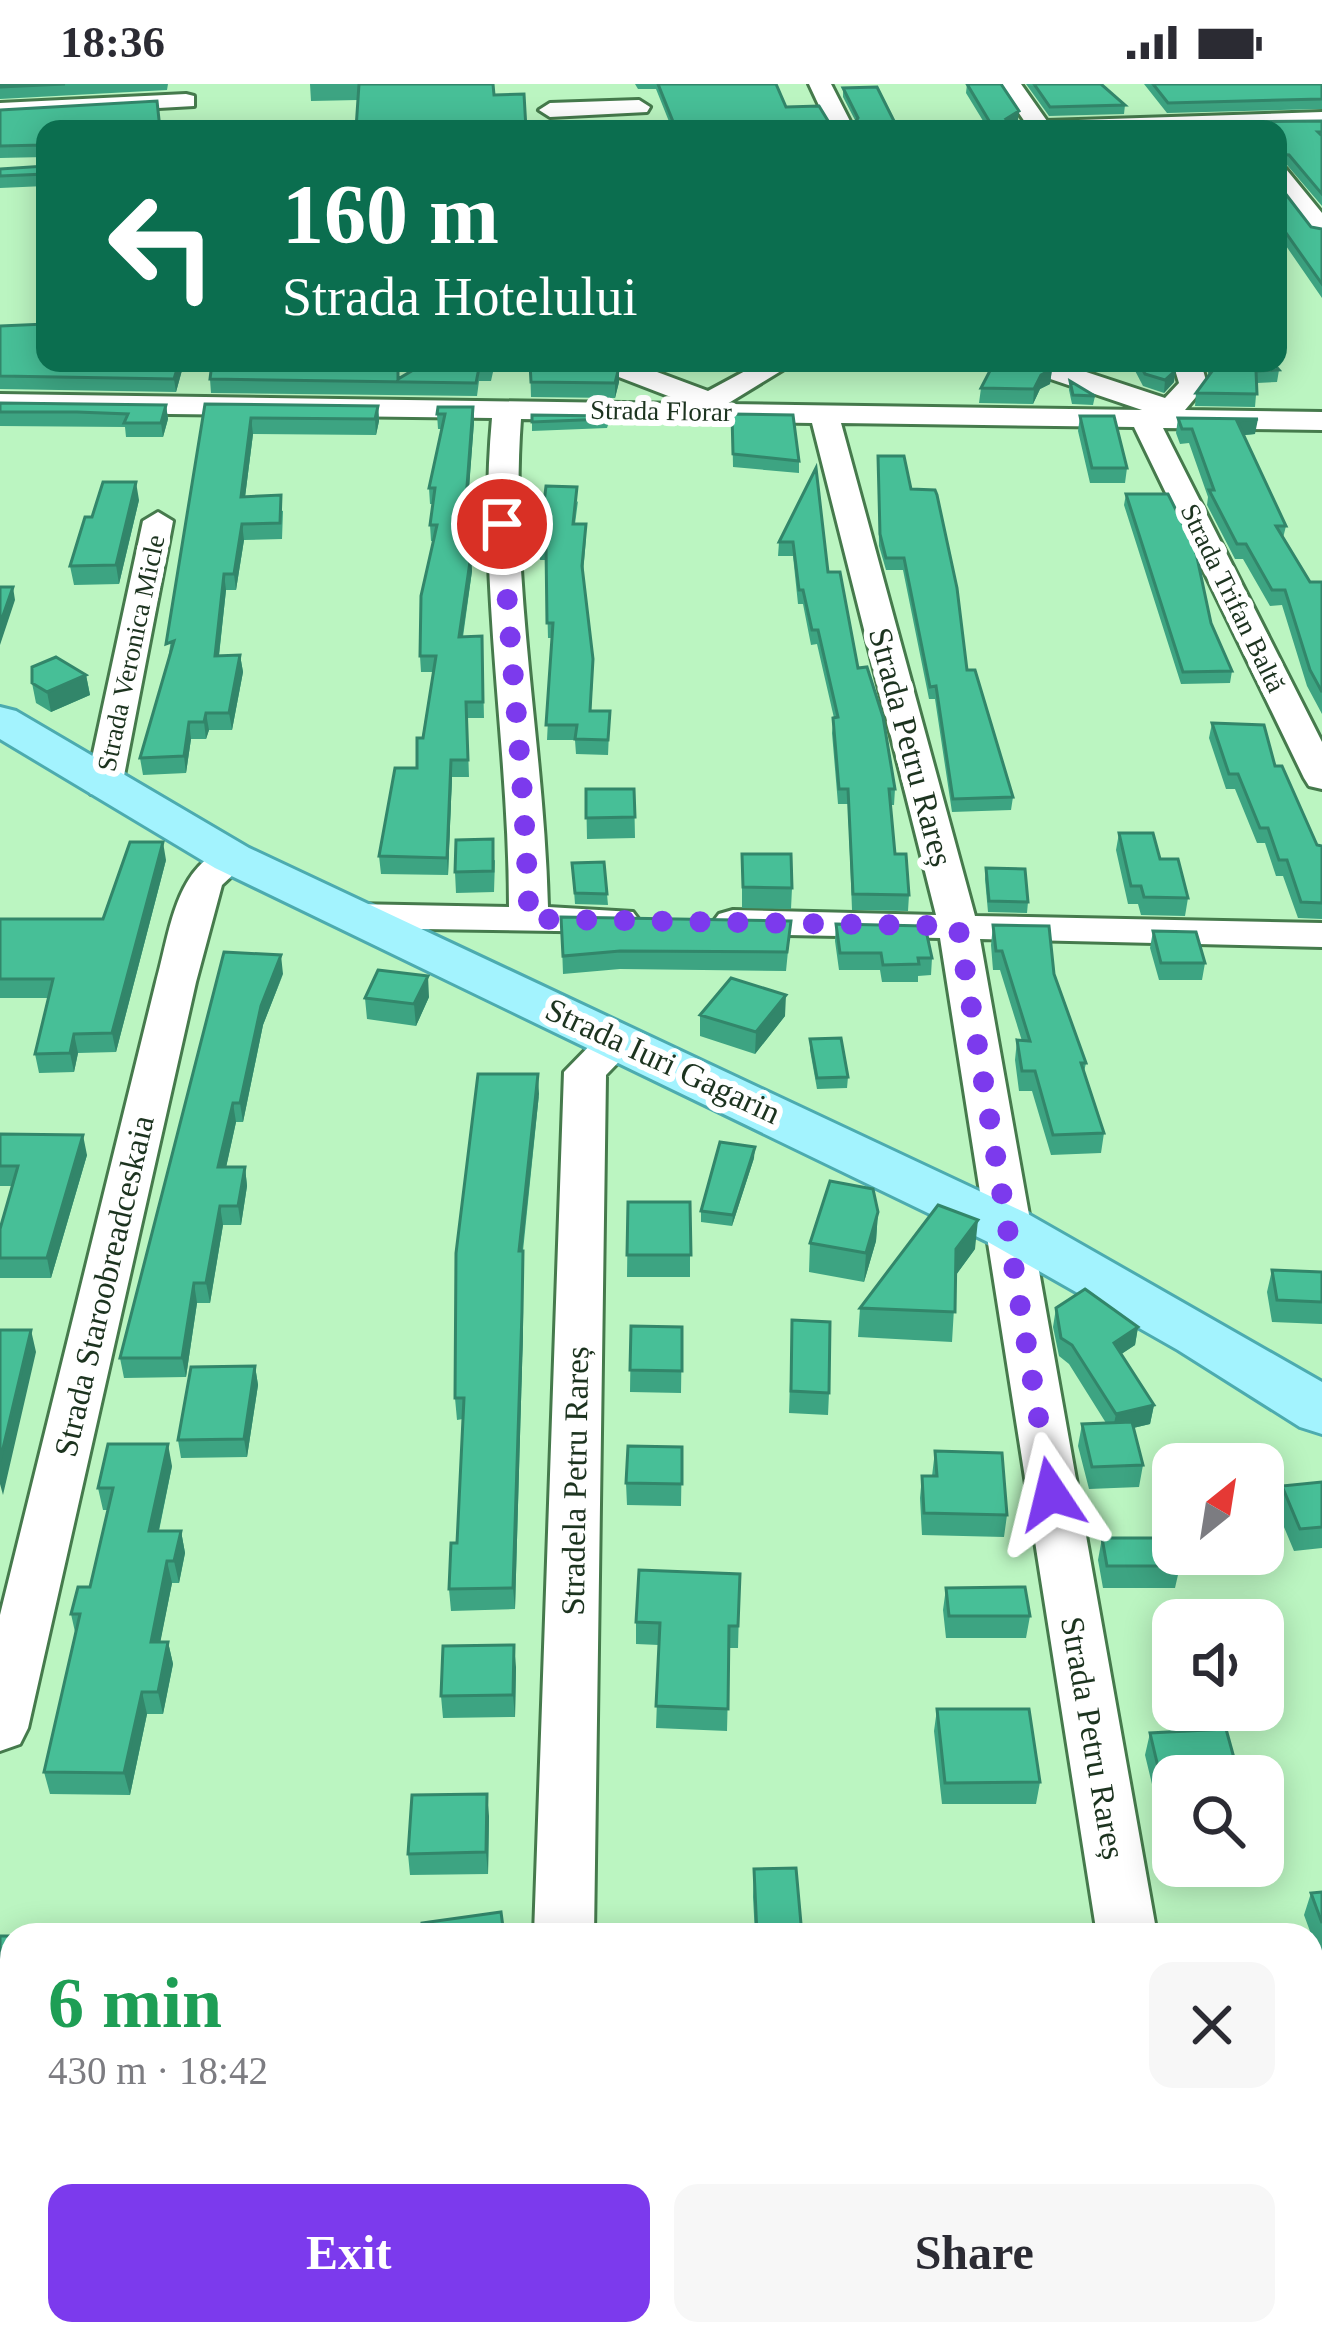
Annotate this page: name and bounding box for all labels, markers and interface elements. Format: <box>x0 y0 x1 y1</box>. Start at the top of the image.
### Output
text: 18:36 <box>60 17 165 67</box>
icon: left <box>84 168 240 324</box>
text: 160 m <box>282 168 499 261</box>
text: Strada Hotelului <box>282 267 637 327</box>
street label: Strada Florar <box>590 395 732 427</box>
pin <box>451 473 553 575</box>
icon: arrive <box>469 491 535 557</box>
street label: Strada Trifan Baltă <box>1174 499 1292 697</box>
street label: Strada Veronica Micle <box>91 532 171 774</box>
street label: Strada Petru Rareș <box>861 624 960 871</box>
street label: Strada Iuri Gagarin <box>540 991 786 1131</box>
street label: Strada Staroobreadceskaia <box>47 1112 161 1460</box>
street label: Stradela Petru Rareș <box>555 1346 596 1616</box>
position arrow <box>988 1431 1114 1557</box>
north arrow <box>1152 1443 1284 1575</box>
map controls <box>1152 1443 1284 1887</box>
button: sound <box>1152 1599 1284 1731</box>
street label: Strada Petru Rareș <box>1053 1614 1132 1862</box>
button: search <box>1152 1755 1284 1887</box>
button: close <box>1149 1962 1275 2088</box>
text: 6 min <box>48 1963 222 2043</box>
text: 430 m · 18:42 <box>48 2049 268 2092</box>
button: Exit <box>48 2184 650 2322</box>
button: Share <box>674 2184 1275 2322</box>

